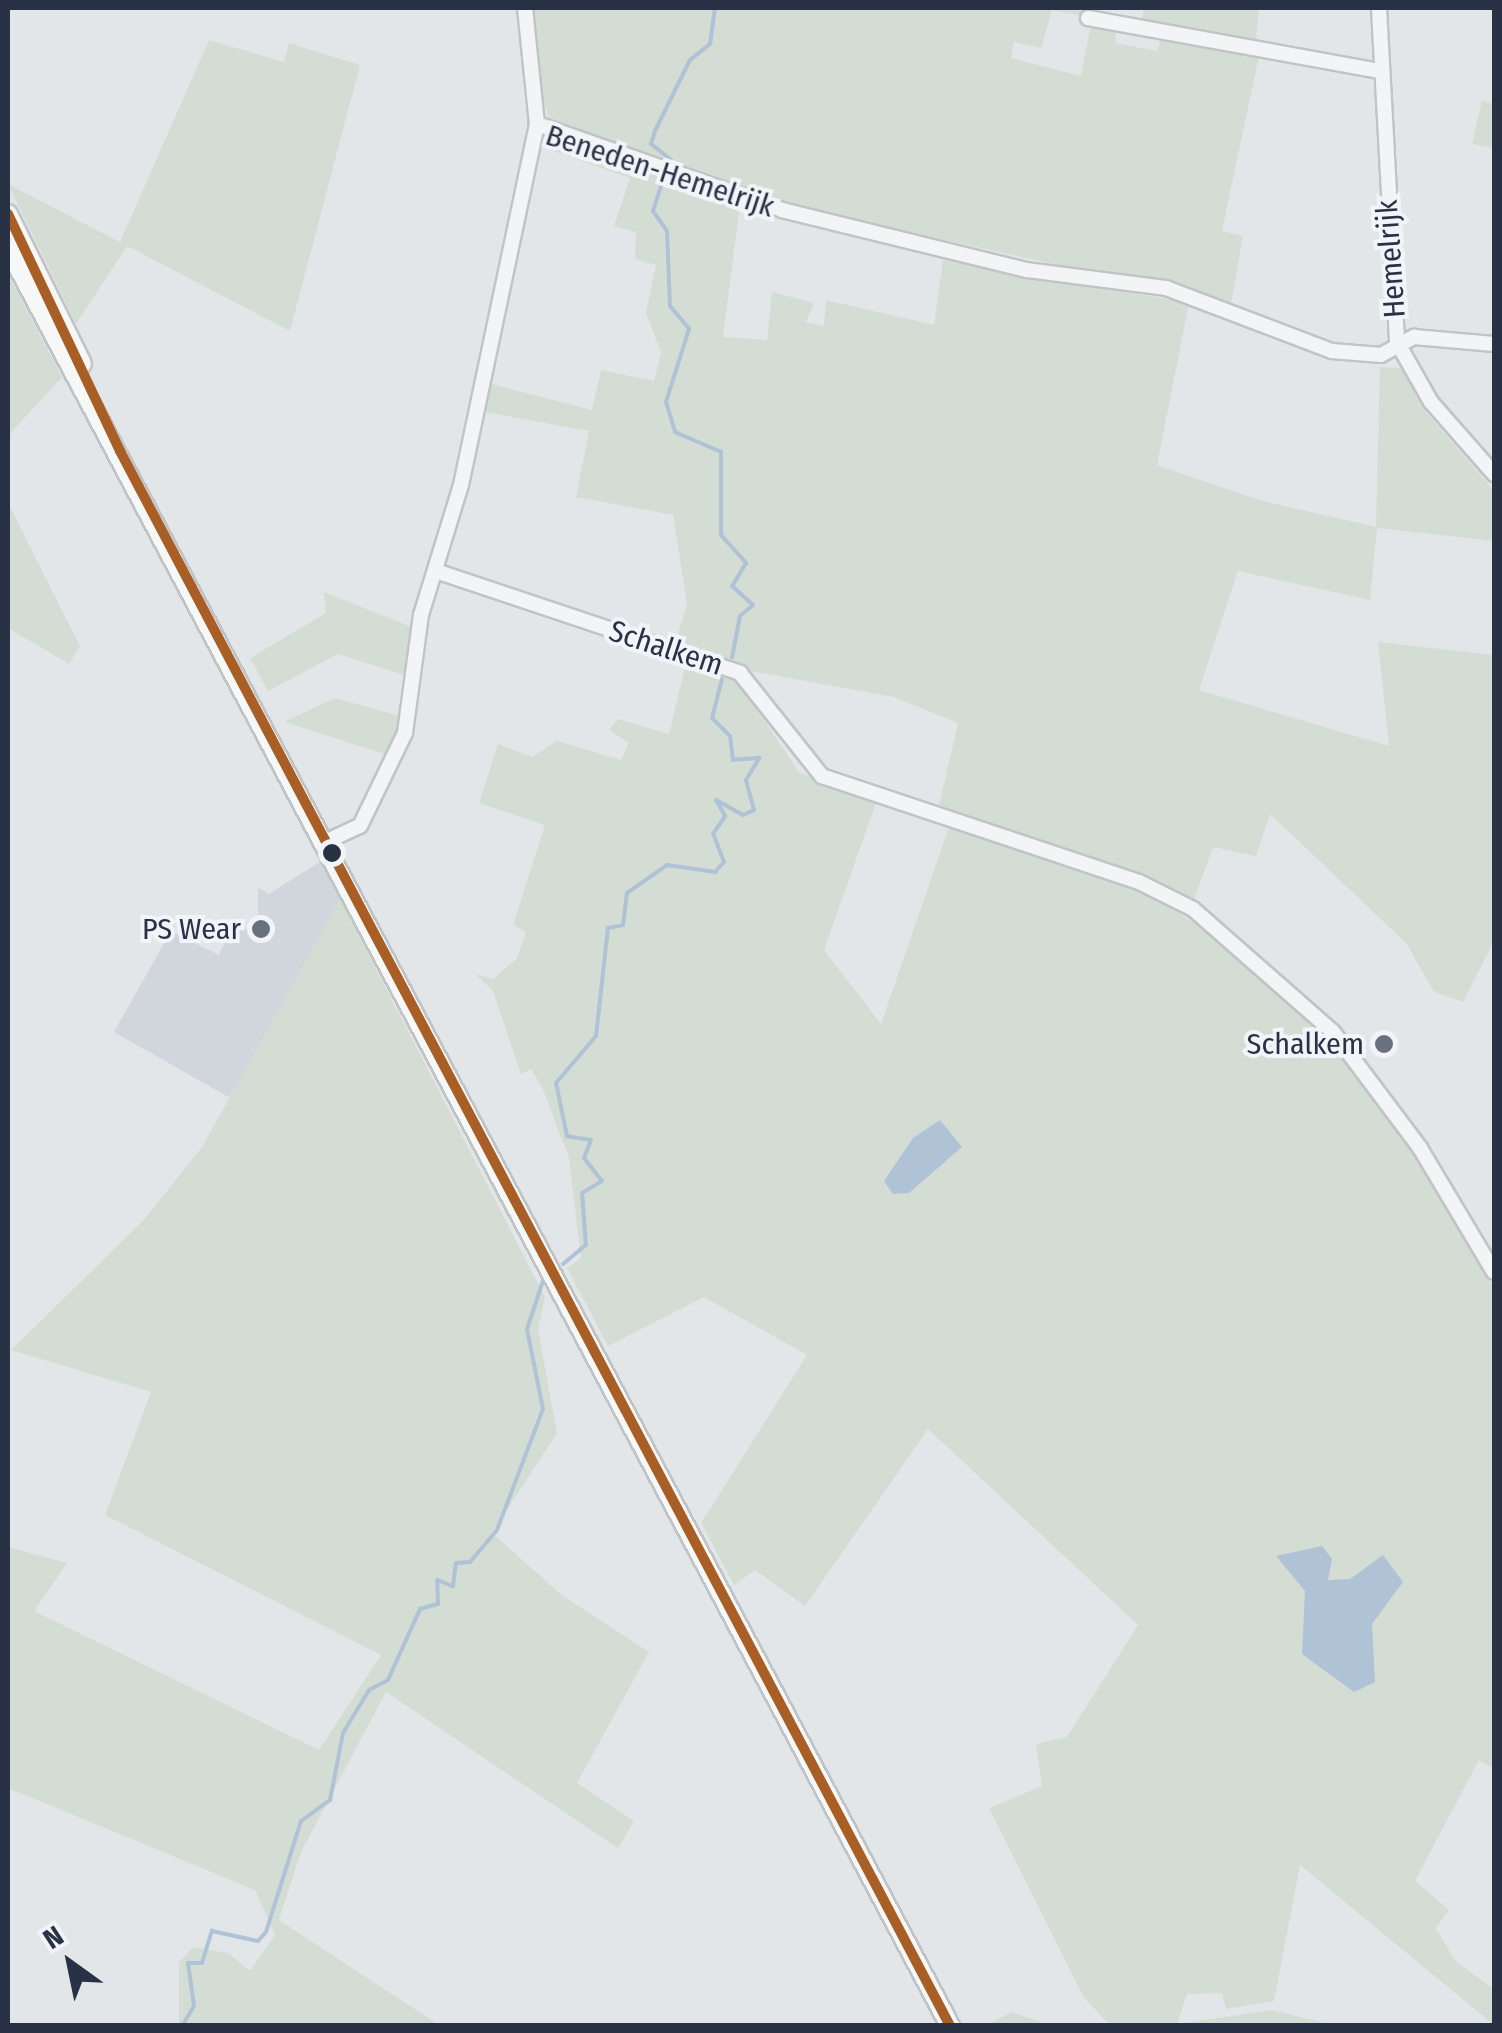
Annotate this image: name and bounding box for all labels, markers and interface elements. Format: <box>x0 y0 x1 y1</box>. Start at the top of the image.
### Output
street label: Beneden-Hemelrijk <box>541 117 779 225</box>
street label: Hemelrijk <box>1369 199 1413 319</box>
street label: Schalkem <box>605 613 727 683</box>
unlabelled marker <box>322 843 342 863</box>
place label: PS Wear <box>142 911 241 947</box>
marker: PS Wear <box>250 918 272 940</box>
place label: Schalkem <box>1247 1026 1364 1062</box>
marker: Schalkem <box>1373 1033 1395 1055</box>
north arrow <box>20 1913 120 2013</box>
text: N <box>37 1919 69 1956</box>

